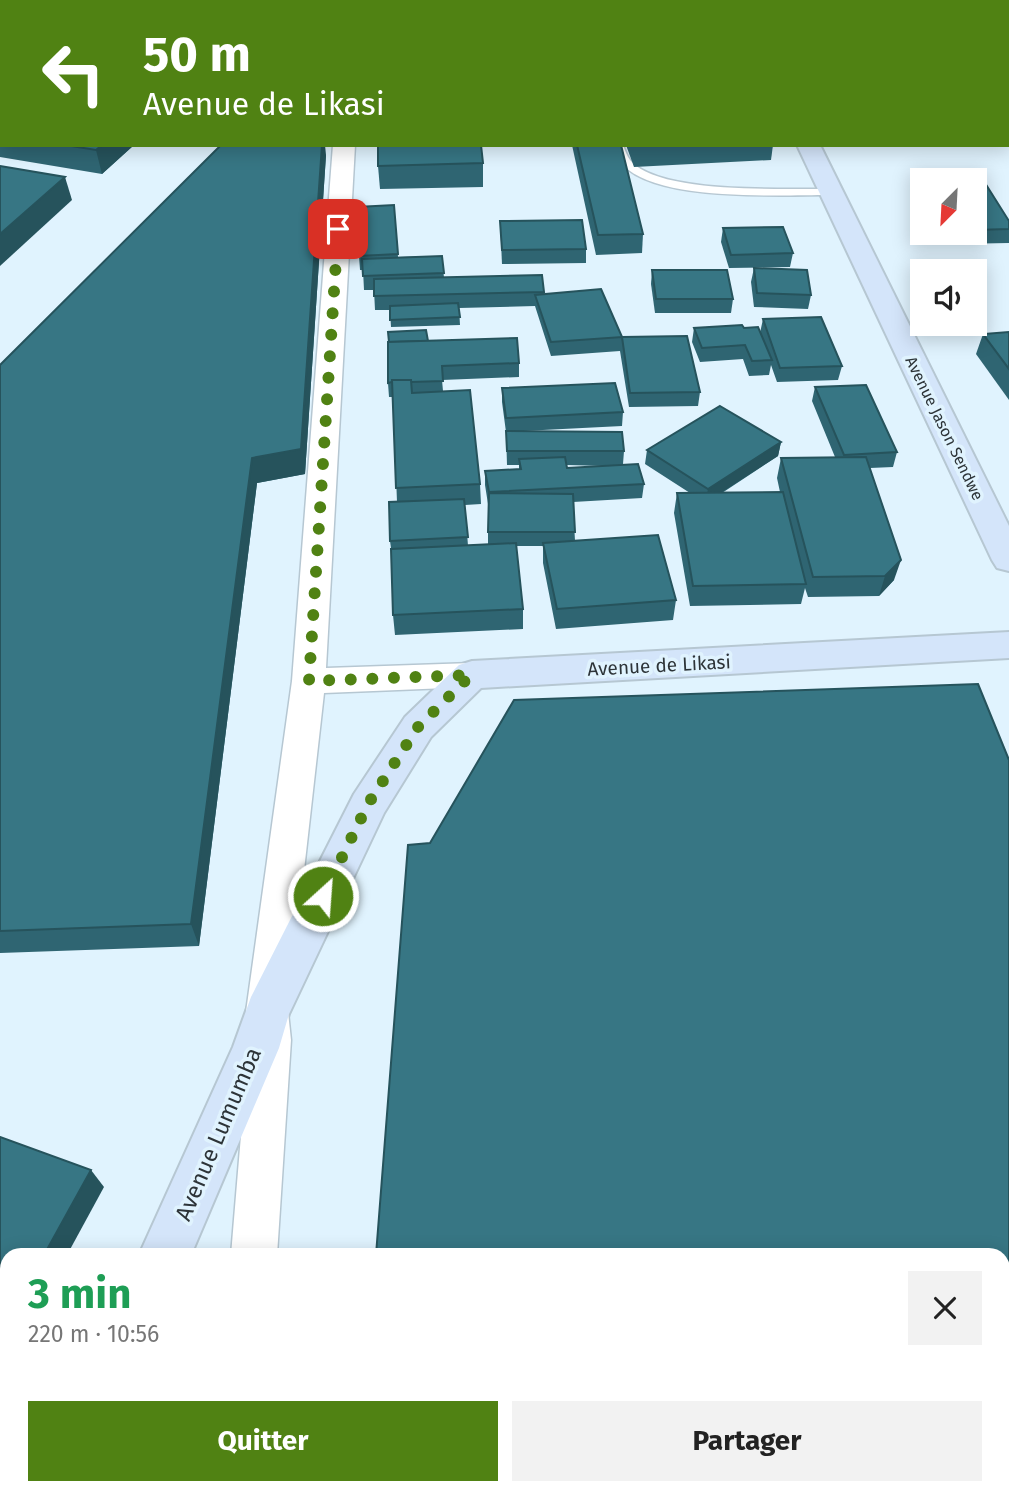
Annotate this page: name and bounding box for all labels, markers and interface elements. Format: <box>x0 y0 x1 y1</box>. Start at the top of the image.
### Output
text: 50 m <box>143 25 251 84</box>
icon: left <box>28 28 119 119</box>
text: Avenue de Likasi <box>143 85 385 123</box>
north arrow <box>910 168 987 245</box>
map controls <box>910 168 987 336</box>
pin <box>308 199 368 259</box>
icon: arrive <box>319 210 357 248</box>
button: sound <box>910 259 987 336</box>
street label: Avenue Jason Sendwe <box>901 353 988 503</box>
street label: Avenue de Likasi <box>587 650 731 681</box>
position arrow <box>286 859 360 933</box>
street label: Avenue Lumumba <box>169 1043 267 1225</box>
text: 3 min <box>28 1269 131 1319</box>
button: close <box>908 1271 982 1345</box>
text: 220 m · 10:56 <box>28 1320 159 1348</box>
button: Quitter <box>28 1401 498 1481</box>
button: Partager <box>512 1401 982 1481</box>

